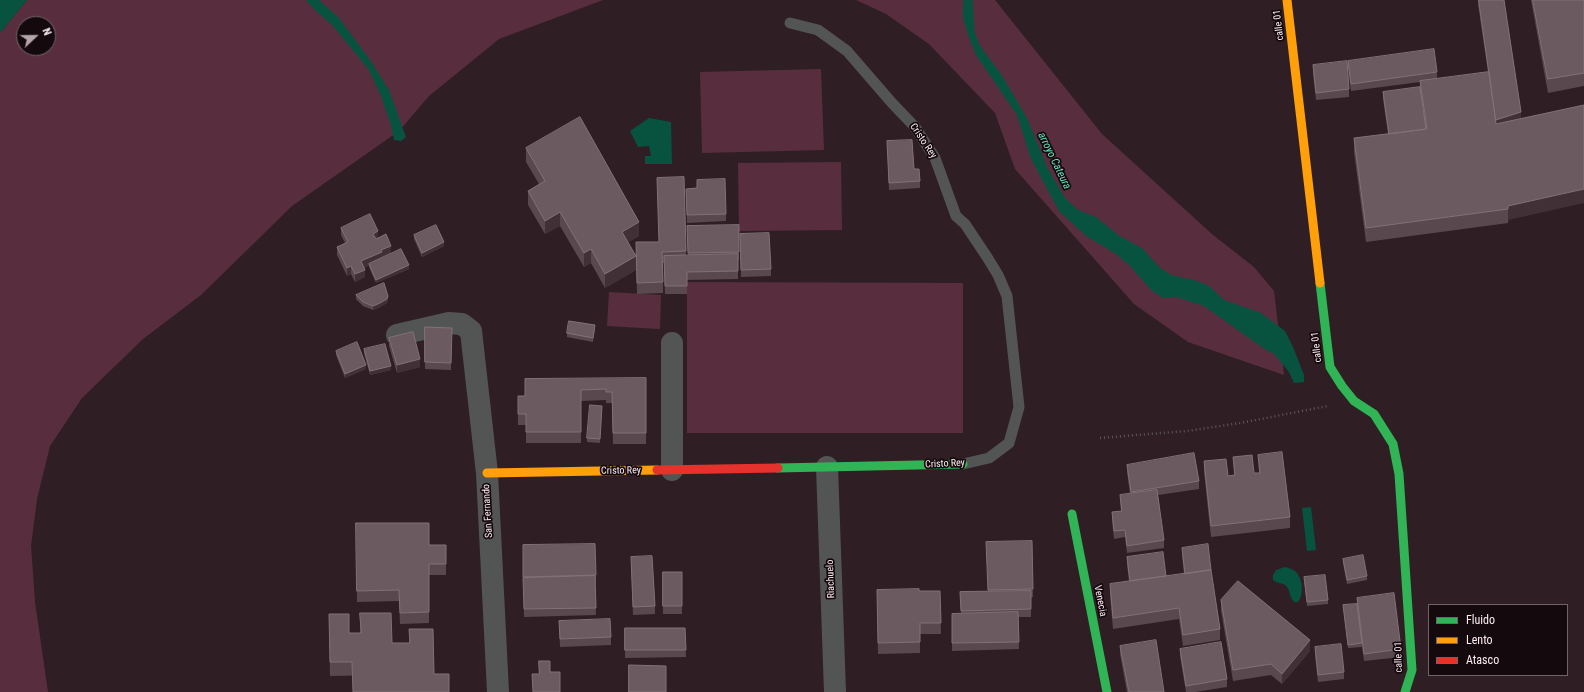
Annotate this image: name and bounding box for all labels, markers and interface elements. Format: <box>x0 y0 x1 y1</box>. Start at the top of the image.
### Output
street label: calle 01 <box>1271 9 1287 41</box>
north arrow <box>16 16 56 56</box>
text: N <box>39 26 54 37</box>
street label: Cristo Rey <box>907 121 939 161</box>
water label: arroyo Cateura <box>1035 130 1073 192</box>
street label: calle 01 <box>1309 331 1325 363</box>
street label: Cristo Rey <box>925 457 965 471</box>
street label: Cristo Rey <box>601 465 641 477</box>
street label: San Fernando <box>481 484 495 538</box>
street label: Riachuelo <box>824 559 838 599</box>
street label: Venecia <box>1091 584 1109 618</box>
legend <box>1428 604 1568 676</box>
text: Fluido <box>1466 613 1495 627</box>
text: Lento <box>1466 633 1493 647</box>
street label: calle 01 <box>1393 641 1405 673</box>
text: Atasco <box>1466 653 1499 667</box>

